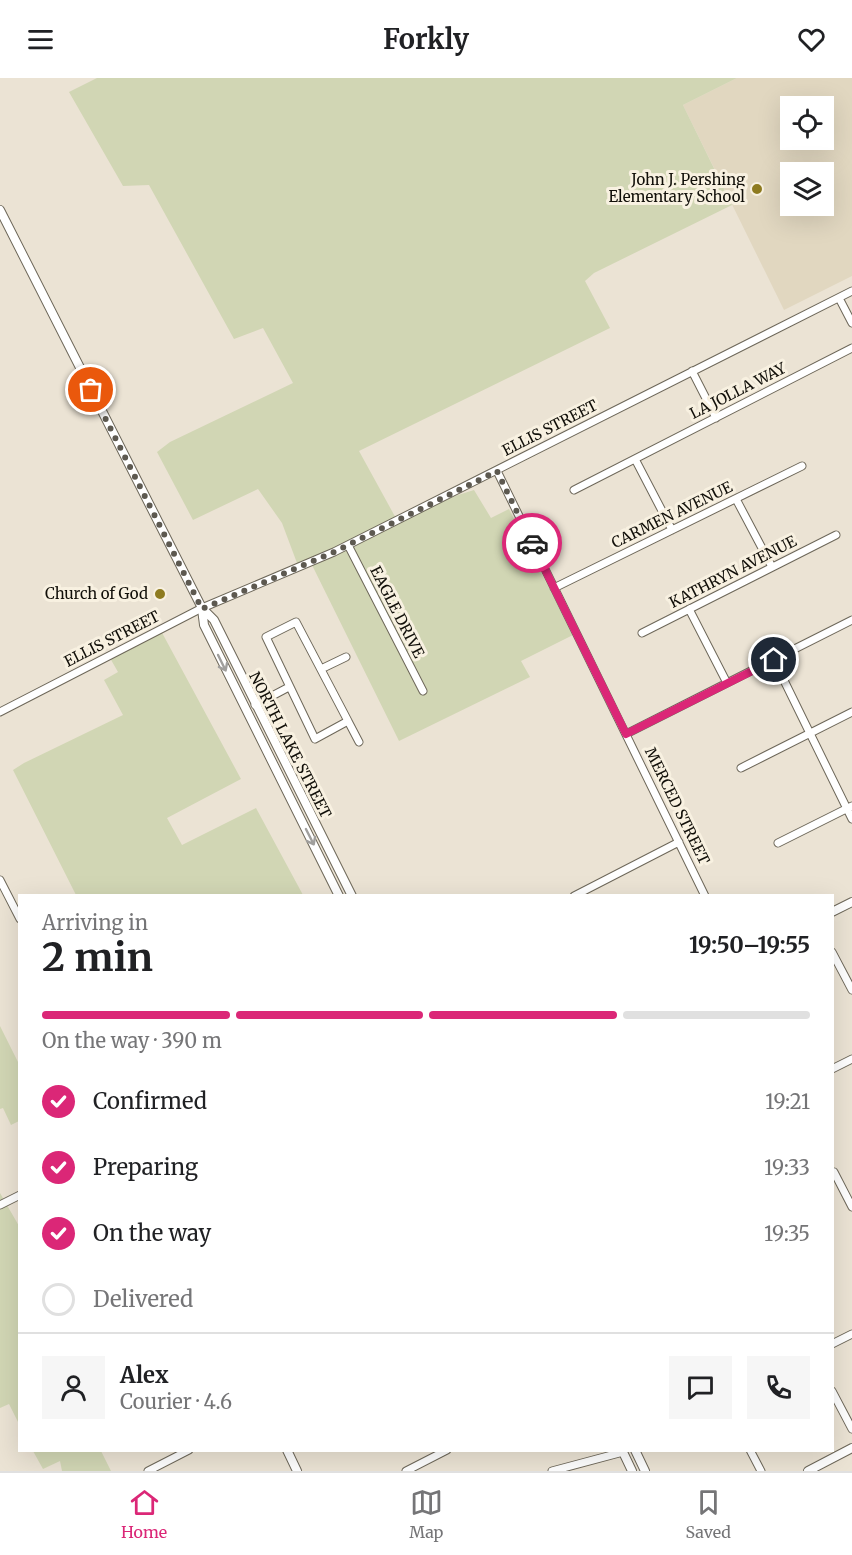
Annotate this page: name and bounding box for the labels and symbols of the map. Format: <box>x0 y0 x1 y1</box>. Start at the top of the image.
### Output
place label: John J. Pershing Elementary School <box>608 170 745 206</box>
marker: John J. Pershing Elementary School <box>750 182 764 196</box>
street label: LA JOLLA WAY <box>687 358 789 423</box>
pin <box>65 364 116 415</box>
street label: ELLIS STREET <box>499 395 601 460</box>
street label: CARMEN AVENUE <box>608 477 736 552</box>
courier <box>502 513 562 573</box>
street label: KATHRYN AVENUE <box>666 531 800 612</box>
street label: EAGLE DRIVE <box>366 563 429 661</box>
place label: Church of God <box>45 584 148 603</box>
marker: Church of God <box>153 587 167 601</box>
street label: ELLIS STREET <box>61 606 163 671</box>
pin <box>748 634 799 685</box>
one-way arrow <box>217 653 228 671</box>
street label: NORTH LAKE STREET <box>245 668 336 822</box>
street label: MERCED STREET <box>641 744 714 868</box>
one-way arrow <box>304 828 316 846</box>

